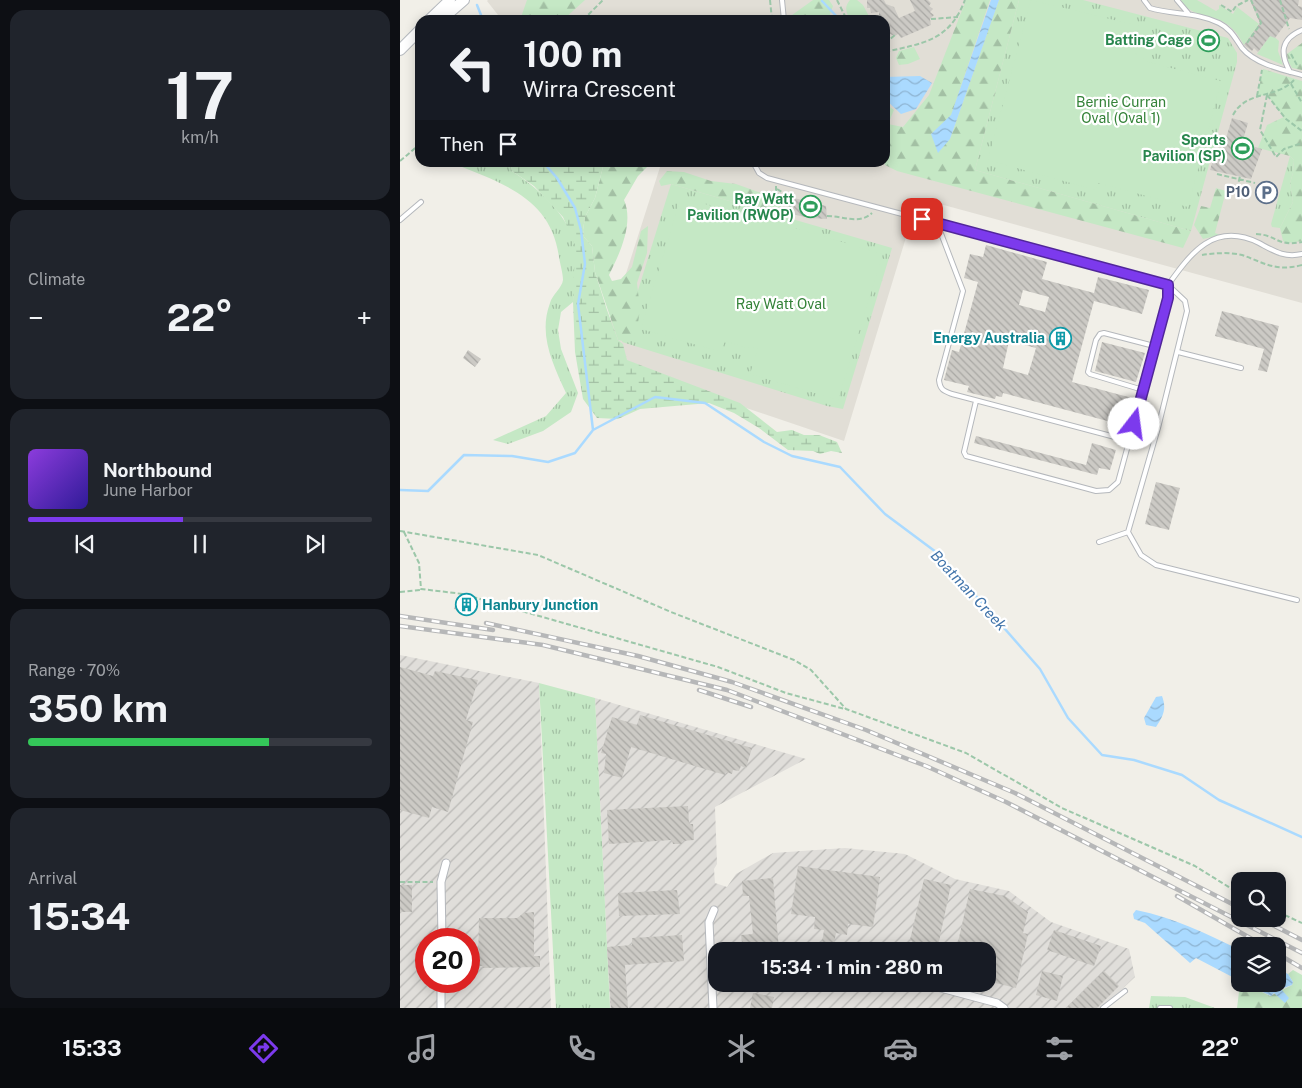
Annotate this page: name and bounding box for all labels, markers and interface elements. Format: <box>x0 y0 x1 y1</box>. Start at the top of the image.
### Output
sports icon: Batting Cage <box>1196 28 1220 52</box>
place label: Batting Cage <box>1105 32 1192 48</box>
text: 100 m <box>523 34 622 75</box>
icon: left <box>440 35 505 100</box>
text: 17 <box>166 57 234 134</box>
text: Wirra Crescent <box>523 76 676 102</box>
park label: Bernie Curran Oval (Oval 1) <box>1076 94 1166 126</box>
text: km/h <box>181 128 219 147</box>
icon: arrive <box>494 130 522 158</box>
place label: Sports Pavilion (SP) <box>1142 132 1226 164</box>
text: Then <box>440 133 484 155</box>
sports icon: Sports Pavilion (SP) <box>1230 136 1254 160</box>
parking icon: P10 <box>1254 180 1278 204</box>
place label: P10 <box>1226 184 1250 200</box>
place label: Ray Watt Pavilion (RWOP) <box>687 191 794 223</box>
sports icon: Ray Watt Pavilion (RWOP) <box>798 195 822 219</box>
pin <box>901 198 943 240</box>
icon: arrive <box>908 205 936 233</box>
text: Climate <box>28 270 85 289</box>
text: 22° <box>167 295 233 340</box>
park label: Ray Watt Oval <box>736 296 826 312</box>
text: − <box>28 301 44 334</box>
text: + <box>356 301 372 334</box>
building icon: Energy Australia <box>1049 326 1073 350</box>
place label: Energy Australia <box>933 330 1045 346</box>
position arrow <box>1107 397 1159 449</box>
text: Northbound <box>103 459 212 481</box>
text: June Harbor <box>103 481 193 500</box>
icon: previous <box>71 530 99 558</box>
icon: pause <box>186 530 214 558</box>
icon: next <box>301 530 329 558</box>
water label: Boatman Creek <box>928 546 1011 634</box>
building icon: Hanbury Junction <box>454 593 478 617</box>
place label: Hanbury Junction <box>482 597 598 613</box>
text: Range · 70% <box>28 661 120 680</box>
text: 350 km <box>28 686 168 731</box>
text: Arrival <box>28 869 77 888</box>
map controls <box>1231 872 1286 992</box>
button: search <box>1231 872 1286 927</box>
text: 15:34 <box>28 894 130 939</box>
speed limit sign: 20 <box>415 928 480 993</box>
button: layers <box>1231 937 1286 992</box>
text: 15:34 · 1 min · 280 m <box>761 956 943 978</box>
icon: directions <box>246 1031 281 1066</box>
icon: music <box>405 1031 440 1066</box>
icon: phone <box>564 1031 599 1066</box>
icon: climate <box>724 1031 759 1066</box>
icon: car <box>883 1031 918 1066</box>
icon: filters <box>1042 1031 1077 1066</box>
text: 15:33 <box>62 1035 122 1061</box>
text: 22° <box>1201 1035 1240 1061</box>

